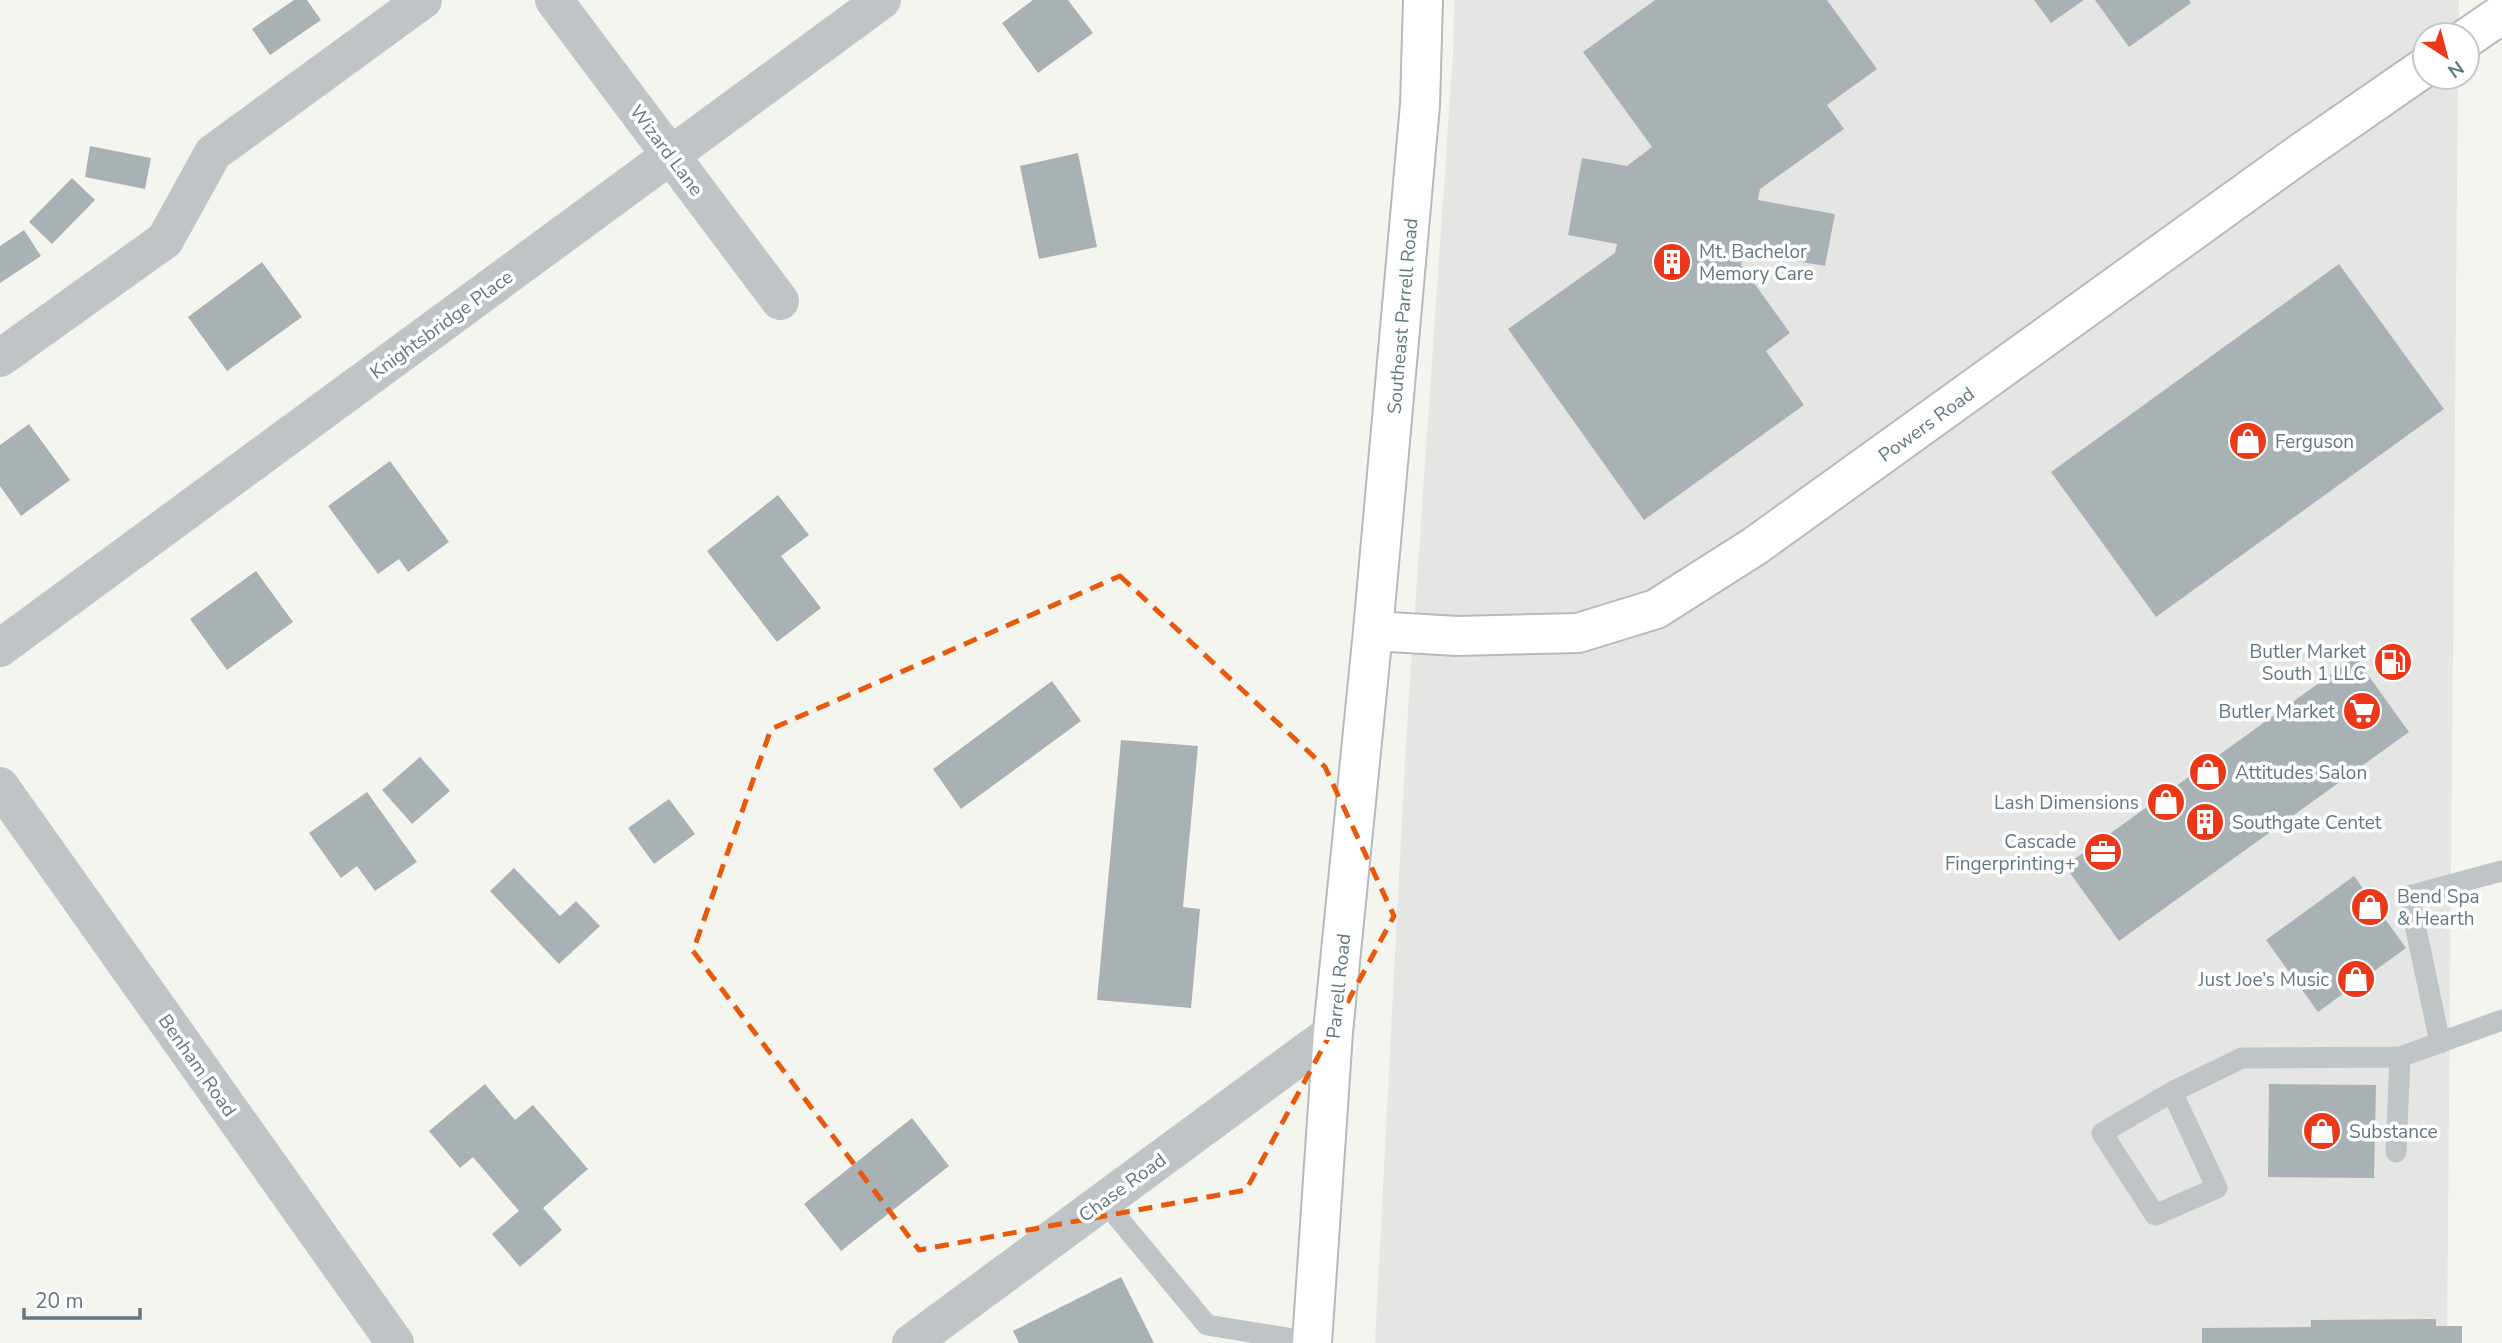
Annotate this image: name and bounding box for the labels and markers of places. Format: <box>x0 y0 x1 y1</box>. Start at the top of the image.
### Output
place label: Mt. Bachelor Memory Care <box>1699 239 1814 287</box>
building icon: Mt. Bachelor Memory Care <box>1651 241 1693 283</box>
shop icon: Ferguson <box>2227 420 2269 462</box>
place label: Ferguson <box>2275 429 2354 455</box>
place label: Butler Market South 1 LLC <box>2249 639 2366 687</box>
fuel station icon: Butler Market South 1 LLC <box>2372 641 2414 683</box>
supermarket icon: Butler Market <box>2341 690 2383 732</box>
place label: Butler Market <box>2218 699 2335 725</box>
shop icon: Attitudes Salon <box>2187 751 2229 793</box>
place label: Attitudes Salon <box>2235 760 2367 786</box>
shop icon: Lash Dimensions <box>2145 781 2187 823</box>
place label: Lash Dimensions <box>1994 790 2139 816</box>
building icon: Southgate Centet <box>2184 801 2226 843</box>
place label: Southgate Centet <box>2232 810 2382 836</box>
place label: Cascade Fingerprinting+ <box>1945 829 2076 877</box>
office icon: Cascade Fingerprinting+ <box>2082 831 2124 873</box>
place label: Bend Spa & Hearth <box>2397 884 2480 932</box>
shop icon: Bend Spa & Hearth <box>2349 886 2391 928</box>
shop icon: Just Joe’s Music <box>2335 958 2377 1000</box>
place label: Just Joe’s Music <box>2197 967 2329 993</box>
shop icon: Substance <box>2301 1110 2343 1152</box>
place label: Substance <box>2349 1119 2438 1145</box>

